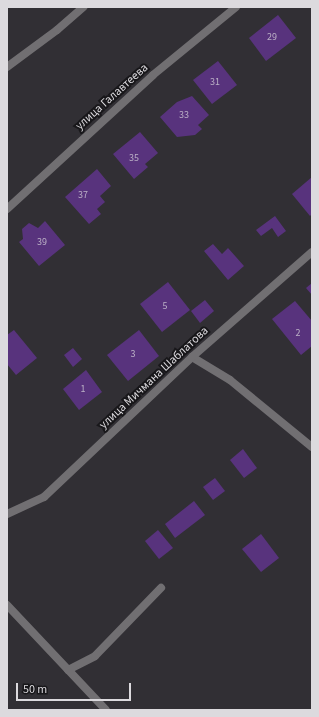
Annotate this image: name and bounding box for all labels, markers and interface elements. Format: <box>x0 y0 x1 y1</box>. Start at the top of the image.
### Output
house number: 29 <box>267 32 277 44</box>
street label: улица Галавтеева <box>73 61 151 133</box>
house number: 31 <box>210 77 220 89</box>
house number: 33 <box>179 110 189 122</box>
house number: 35 <box>129 153 139 165</box>
house number: 37 <box>78 190 88 202</box>
house number: 39 <box>37 237 47 249</box>
house number: 5 <box>163 301 167 313</box>
street label: улица Мичмана Шаблатова <box>97 324 211 432</box>
house number: 2 <box>296 328 300 340</box>
house number: 3 <box>131 349 135 361</box>
house number: 1 <box>81 384 85 396</box>
scale bar <box>18 675 133 701</box>
text: 50 m <box>23 681 47 698</box>

